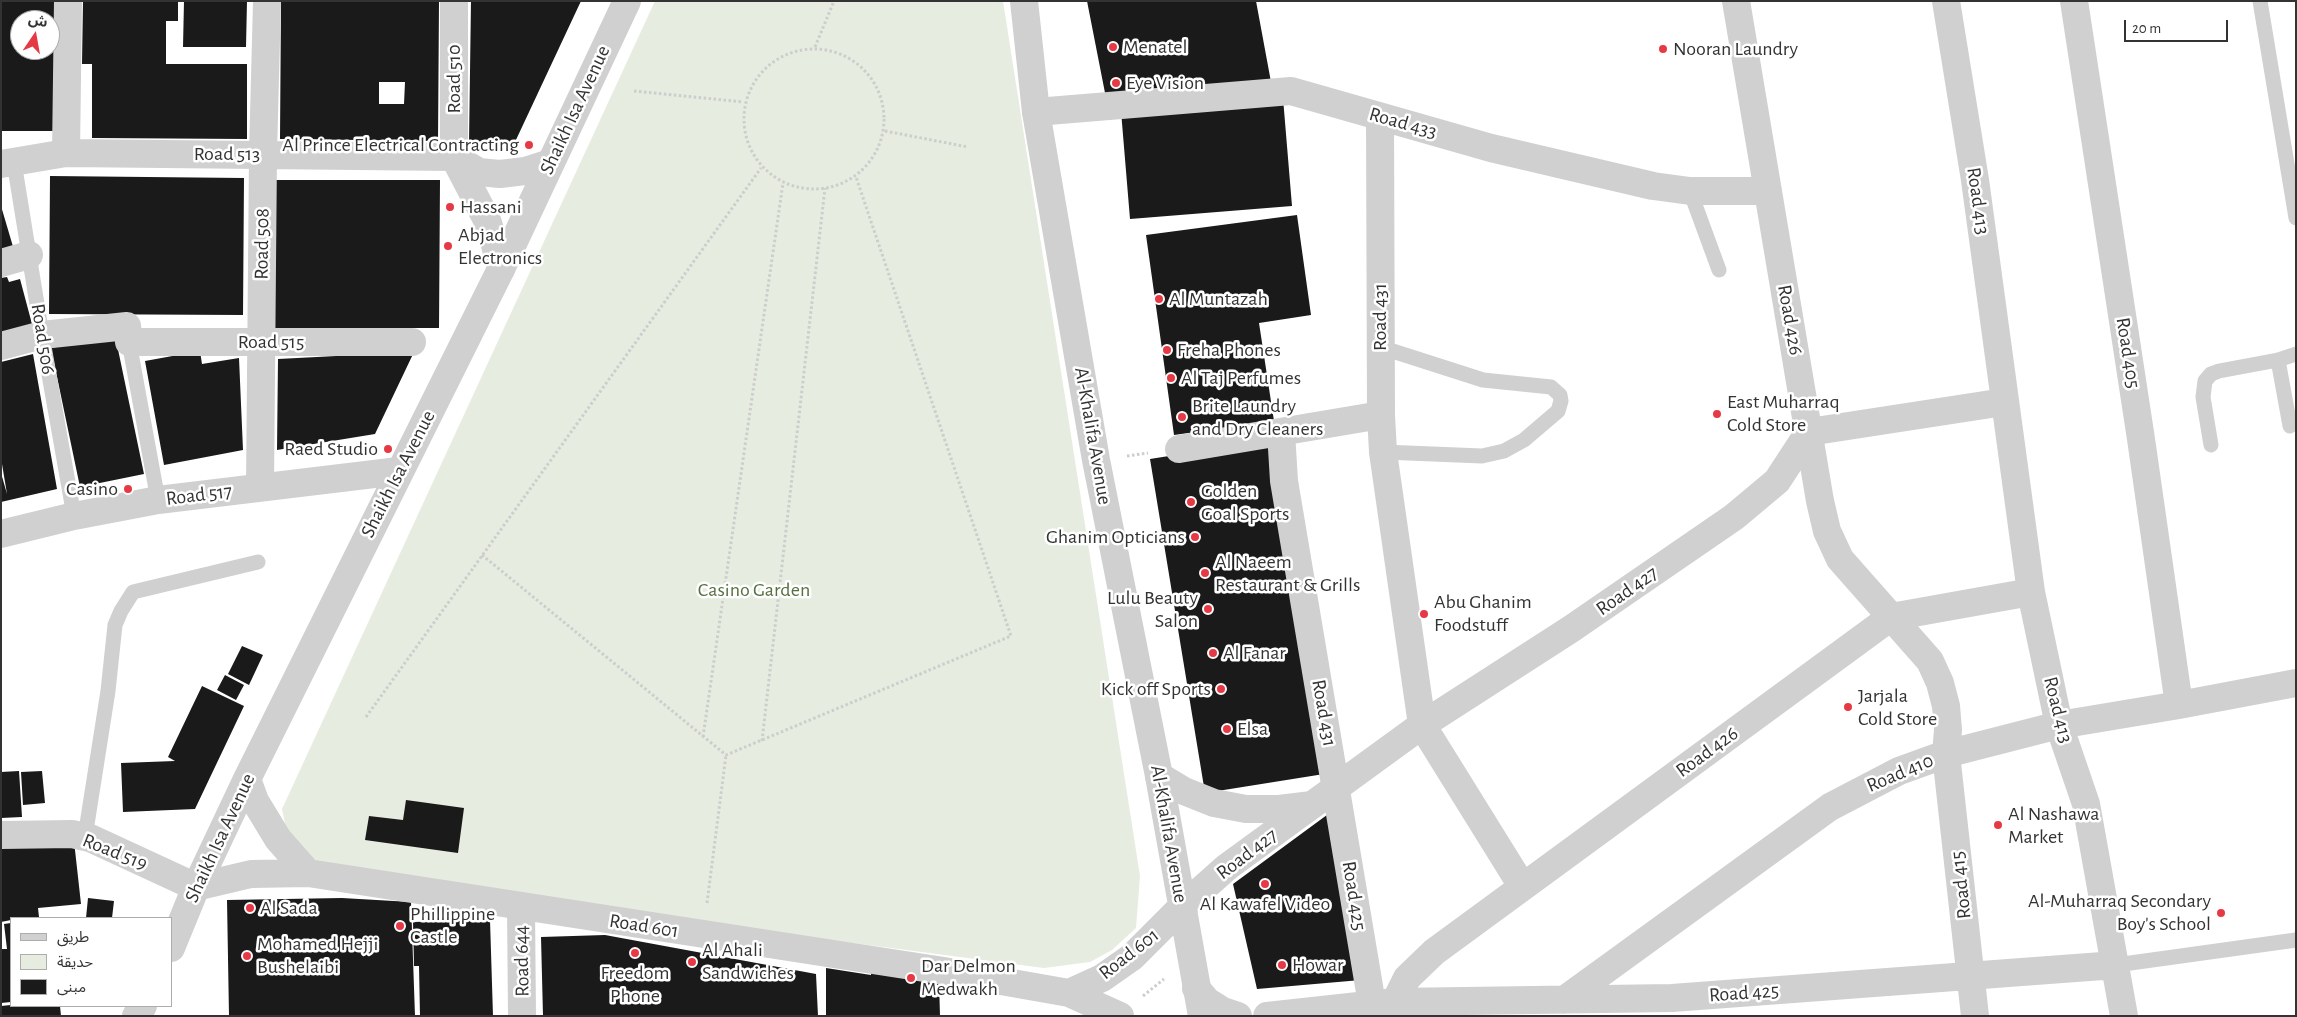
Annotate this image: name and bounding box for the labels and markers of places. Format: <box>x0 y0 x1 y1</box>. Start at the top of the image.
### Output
place label: Menatel <box>1123 35 1187 59</box>
place label: Nooran Laundry <box>1673 37 1798 61</box>
marker: Menatel <box>1107 41 1119 53</box>
marker: Nooran Laundry <box>1657 43 1669 55</box>
place label: Eye Vision <box>1126 71 1204 95</box>
marker: Eye Vision <box>1110 77 1122 89</box>
place label: Al Prince Electrical Contracting <box>282 133 519 157</box>
marker: Al Prince Electrical Contracting <box>523 139 535 151</box>
place label: Hassani <box>460 195 522 219</box>
marker: Hassani <box>444 201 456 213</box>
place label: Abjad Electronics <box>458 223 542 270</box>
marker: Abjad Electronics <box>442 240 454 252</box>
place label: Al Muntazah <box>1169 287 1268 311</box>
marker: Al Muntazah <box>1153 293 1165 305</box>
place label: Freha Phones <box>1177 338 1281 362</box>
marker: Freha Phones <box>1161 344 1173 356</box>
place label: Al Taj Perfumes <box>1181 366 1301 390</box>
marker: Al Taj Perfumes <box>1165 372 1177 384</box>
place label: East Muharraq Cold Store <box>1727 390 1840 437</box>
place label: Brite Laundry and Dry Cleaners <box>1192 394 1323 441</box>
marker: East Muharraq Cold Store <box>1711 408 1723 420</box>
marker: Brite Laundry and Dry Cleaners <box>1176 411 1188 423</box>
place label: Raed Studio <box>284 437 378 461</box>
marker: Raed Studio <box>382 443 394 455</box>
place label: Casino <box>66 477 118 501</box>
place label: Golden Goal Sports <box>1201 479 1289 526</box>
marker: Casino <box>122 483 134 495</box>
marker: Golden Goal Sports <box>1185 496 1197 508</box>
place label: Ghanim Opticians <box>1046 525 1185 549</box>
marker: Ghanim Opticians <box>1189 531 1201 543</box>
place label: Al Naeem Restaurant & Grills <box>1215 550 1360 597</box>
marker: Al Naeem Restaurant & Grills <box>1199 567 1211 579</box>
place label: Lulu Beauty Salon <box>1107 586 1198 633</box>
place label: Abu Ghanim Foodstuff <box>1434 590 1532 637</box>
marker: Lulu Beauty Salon <box>1202 603 1214 615</box>
marker: Abu Ghanim Foodstuff <box>1418 608 1430 620</box>
place label: Al Fanar <box>1223 641 1286 665</box>
marker: Al Fanar <box>1207 647 1219 659</box>
place label: Kick off Sports <box>1101 677 1211 701</box>
marker: Kick off Sports <box>1215 683 1227 695</box>
place label: Jarjala Cold Store <box>1858 684 1937 731</box>
marker: Jarjala Cold Store <box>1842 701 1854 713</box>
place label: Elsa <box>1237 717 1268 741</box>
marker: Elsa <box>1221 723 1233 735</box>
place label: Al Nashawa Market <box>2008 802 2099 849</box>
marker: Al Nashawa Market <box>1992 819 2004 831</box>
marker: Al Kawafel Video <box>1259 878 1271 890</box>
place label: Al-Muharraq Secondary Boy's School <box>2028 889 2211 936</box>
place label: Al Kawafel Video <box>1200 892 1330 916</box>
place label: Al Sada <box>260 896 318 920</box>
marker: Al Sada <box>244 902 256 914</box>
place label: Phillippine Castle <box>410 902 495 949</box>
marker: Al-Muharraq Secondary Boy's School <box>2215 907 2227 919</box>
marker: Phillippine Castle <box>394 920 406 932</box>
place label: Mohamed Hejji Bushelaibi <box>257 932 378 979</box>
place label: Al Ahali Sandwiches <box>702 938 794 985</box>
marker: Freedom Phone <box>629 947 641 959</box>
marker: Mohamed Hejji Bushelaibi <box>241 950 253 962</box>
place label: Howar <box>1292 953 1343 977</box>
place label: Dar Delmon Medwakh <box>921 954 1016 1001</box>
marker: Al Ahali Sandwiches <box>686 956 698 968</box>
marker: Howar <box>1276 959 1288 971</box>
place label: Freedom Phone <box>601 961 669 1008</box>
marker: Dar Delmon Medwakh <box>905 972 917 984</box>

